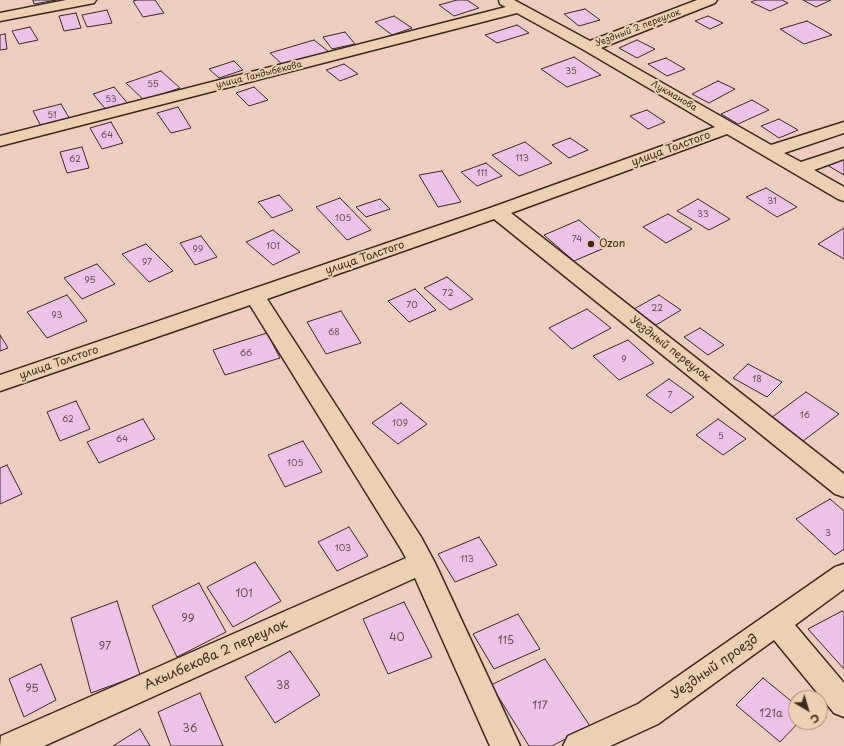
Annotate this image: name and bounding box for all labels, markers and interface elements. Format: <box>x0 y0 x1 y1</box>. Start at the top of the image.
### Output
street label: Уездный 2 переулок <box>594 7 682 49</box>
street label: улица Тандыбекова <box>215 59 303 91</box>
house number: 35 <box>565 67 577 77</box>
street label: Лукманова <box>649 79 699 113</box>
house number: 55 <box>147 80 159 90</box>
house number: 53 <box>105 95 117 105</box>
house number: 51 <box>47 111 57 121</box>
street label: улица Толстого <box>630 129 712 169</box>
house number: 64 <box>101 131 113 141</box>
house number: 113 <box>515 154 529 164</box>
house number: 62 <box>69 155 81 165</box>
house number: 111 <box>477 169 487 179</box>
house number: 31 <box>767 197 777 207</box>
house number: 33 <box>697 210 709 220</box>
house number: 105 <box>335 214 351 224</box>
house number: 74 <box>572 235 582 245</box>
place label: Ozon <box>599 237 625 251</box>
street label: улица Толстого <box>324 238 406 278</box>
marker: Ozon <box>586 239 596 249</box>
house number: 101 <box>266 242 280 252</box>
house number: 99 <box>193 245 203 255</box>
house number: 97 <box>142 258 152 268</box>
house number: 95 <box>84 276 96 286</box>
house number: 72 <box>442 289 454 299</box>
house number: 70 <box>406 301 418 311</box>
house number: 22 <box>651 304 663 314</box>
house number: 93 <box>52 311 62 321</box>
street label: Уездный переулок <box>627 313 713 385</box>
house number: 68 <box>328 328 340 338</box>
street label: улица Толстого <box>18 343 100 383</box>
house number: 66 <box>240 349 252 359</box>
house number: 9 <box>621 355 627 365</box>
house number: 18 <box>752 375 762 385</box>
house number: 7 <box>667 391 673 401</box>
house number: 16 <box>800 411 810 421</box>
house number: 62 <box>62 415 74 425</box>
house number: 109 <box>392 419 408 429</box>
house number: 5 <box>718 432 724 442</box>
house number: 64 <box>116 435 128 445</box>
house number: 105 <box>287 459 303 469</box>
house number: 3 <box>825 529 831 539</box>
house number: 103 <box>335 544 351 554</box>
house number: 113 <box>460 555 474 565</box>
house number: 101 <box>235 587 253 601</box>
house number: 99 <box>181 612 195 626</box>
street label: Акылбекова 2 переулок <box>142 616 290 694</box>
house number: 40 <box>389 631 405 645</box>
street label: Уездный проезд <box>669 631 761 703</box>
house number: 115 <box>498 634 514 648</box>
house number: 97 <box>99 640 111 654</box>
house number: 38 <box>276 679 290 693</box>
house number: 95 <box>25 682 39 696</box>
north arrow <box>788 690 828 730</box>
house number: 117 <box>532 699 548 713</box>
house number: 121а <box>759 707 783 721</box>
text: С <box>807 710 824 728</box>
house number: 36 <box>183 722 197 736</box>

